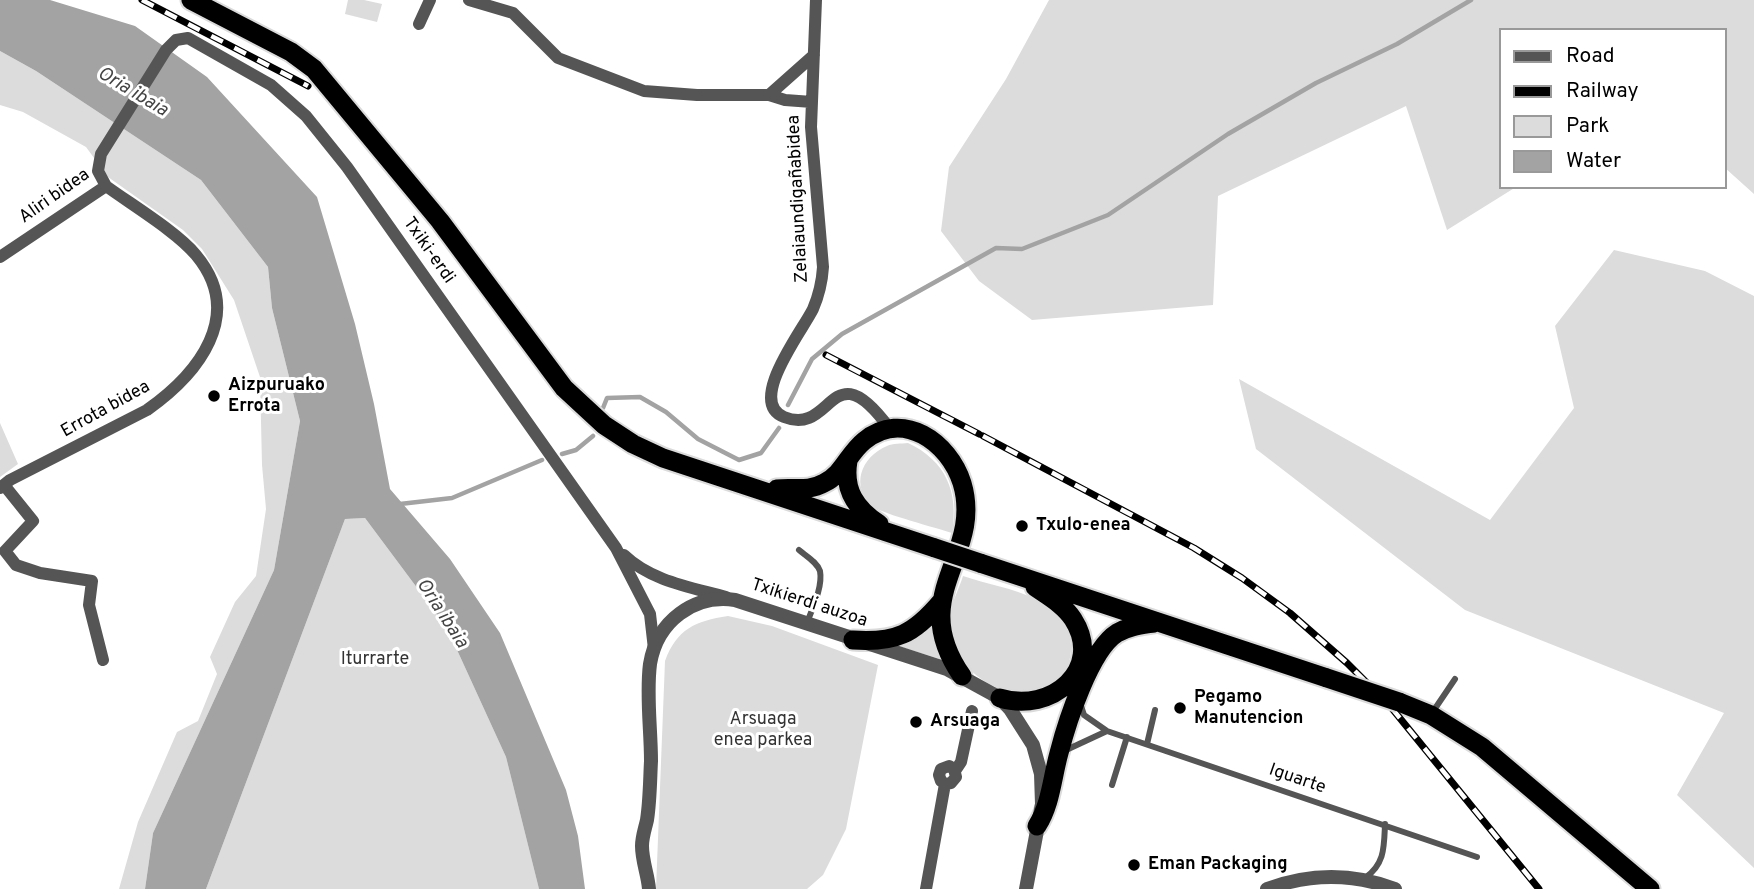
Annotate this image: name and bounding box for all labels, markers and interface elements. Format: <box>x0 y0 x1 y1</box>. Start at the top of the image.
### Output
legend <box>1498 28 1726 189</box>
text: Road <box>1566 43 1615 70</box>
water label: Oria ibaia <box>92 63 172 123</box>
text: Railway <box>1566 78 1639 105</box>
text: Park <box>1566 113 1609 140</box>
street label: Zelaiaundigañabidea <box>784 115 814 283</box>
text: Water <box>1566 148 1621 175</box>
street label: Aliri bidea <box>16 165 94 229</box>
street label: Txiki-erdi <box>397 214 459 288</box>
place label: Aizpuruako Errota <box>228 375 325 418</box>
street label: Errota bidea <box>58 377 154 443</box>
marker: Aizpuruako Errota <box>206 388 222 404</box>
place label: Txulo-enea <box>1036 515 1131 537</box>
marker: Txulo-enea <box>1014 518 1030 534</box>
water label: Oria ibaia <box>410 575 472 653</box>
street label: Txikierdi auzoa <box>748 575 870 633</box>
park label: Iturrarte <box>341 649 409 671</box>
place label: Pegamo Manutencion <box>1194 687 1303 730</box>
marker: Pegamo Manutencion <box>1172 700 1188 716</box>
park label: Arsuaga enea parkea <box>714 709 812 752</box>
place label: Arsuaga <box>930 711 1000 733</box>
marker: Arsuaga <box>908 714 924 730</box>
street label: Iguarte <box>1266 760 1328 800</box>
place label: Eman Packaging <box>1148 854 1288 876</box>
marker: Eman Packaging <box>1126 857 1142 873</box>

